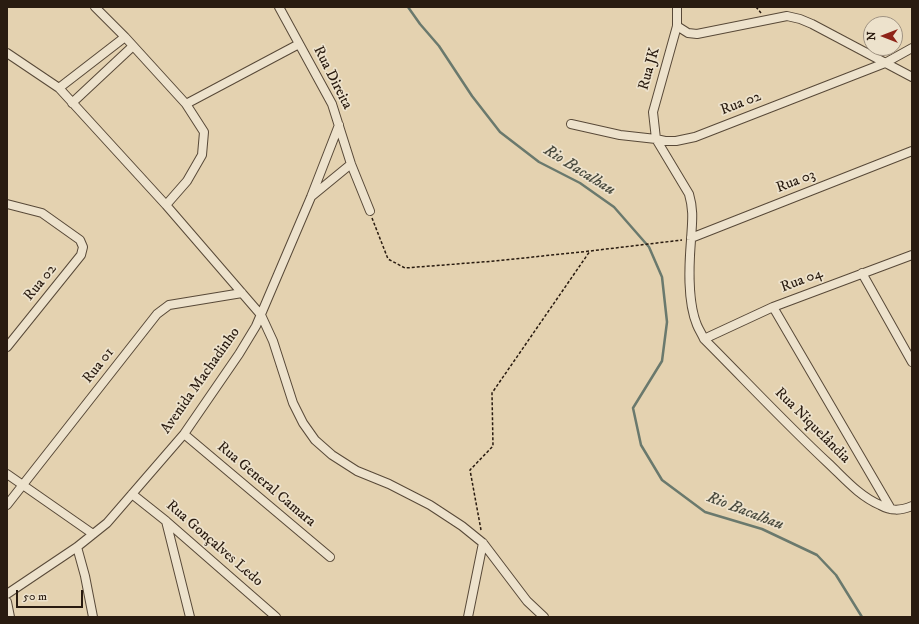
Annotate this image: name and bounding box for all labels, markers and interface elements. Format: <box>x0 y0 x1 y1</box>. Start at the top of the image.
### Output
north arrow <box>863 16 903 56</box>
text: N <box>865 31 879 41</box>
street label: Rua Direita <box>308 43 356 113</box>
street label: Rua JK <box>635 46 665 92</box>
street label: Rua 02 <box>718 88 764 120</box>
water label: Rio Bacalhau <box>540 142 618 200</box>
street label: Rua 03 <box>774 166 818 198</box>
street label: Rua 02 <box>21 261 61 305</box>
street label: Rua 04 <box>778 265 826 297</box>
street label: Avenida Machadinho <box>158 324 244 438</box>
street label: Rua 01 <box>79 345 119 387</box>
street label: Rua Niquelândia <box>770 384 854 468</box>
street label: Rua General Camara <box>213 439 319 531</box>
water label: Rio Bacalhau <box>704 489 786 535</box>
street label: Rua Gonçalves Ledo <box>162 497 266 591</box>
scale bar <box>18 582 85 608</box>
text: 50 m <box>23 589 47 604</box>

